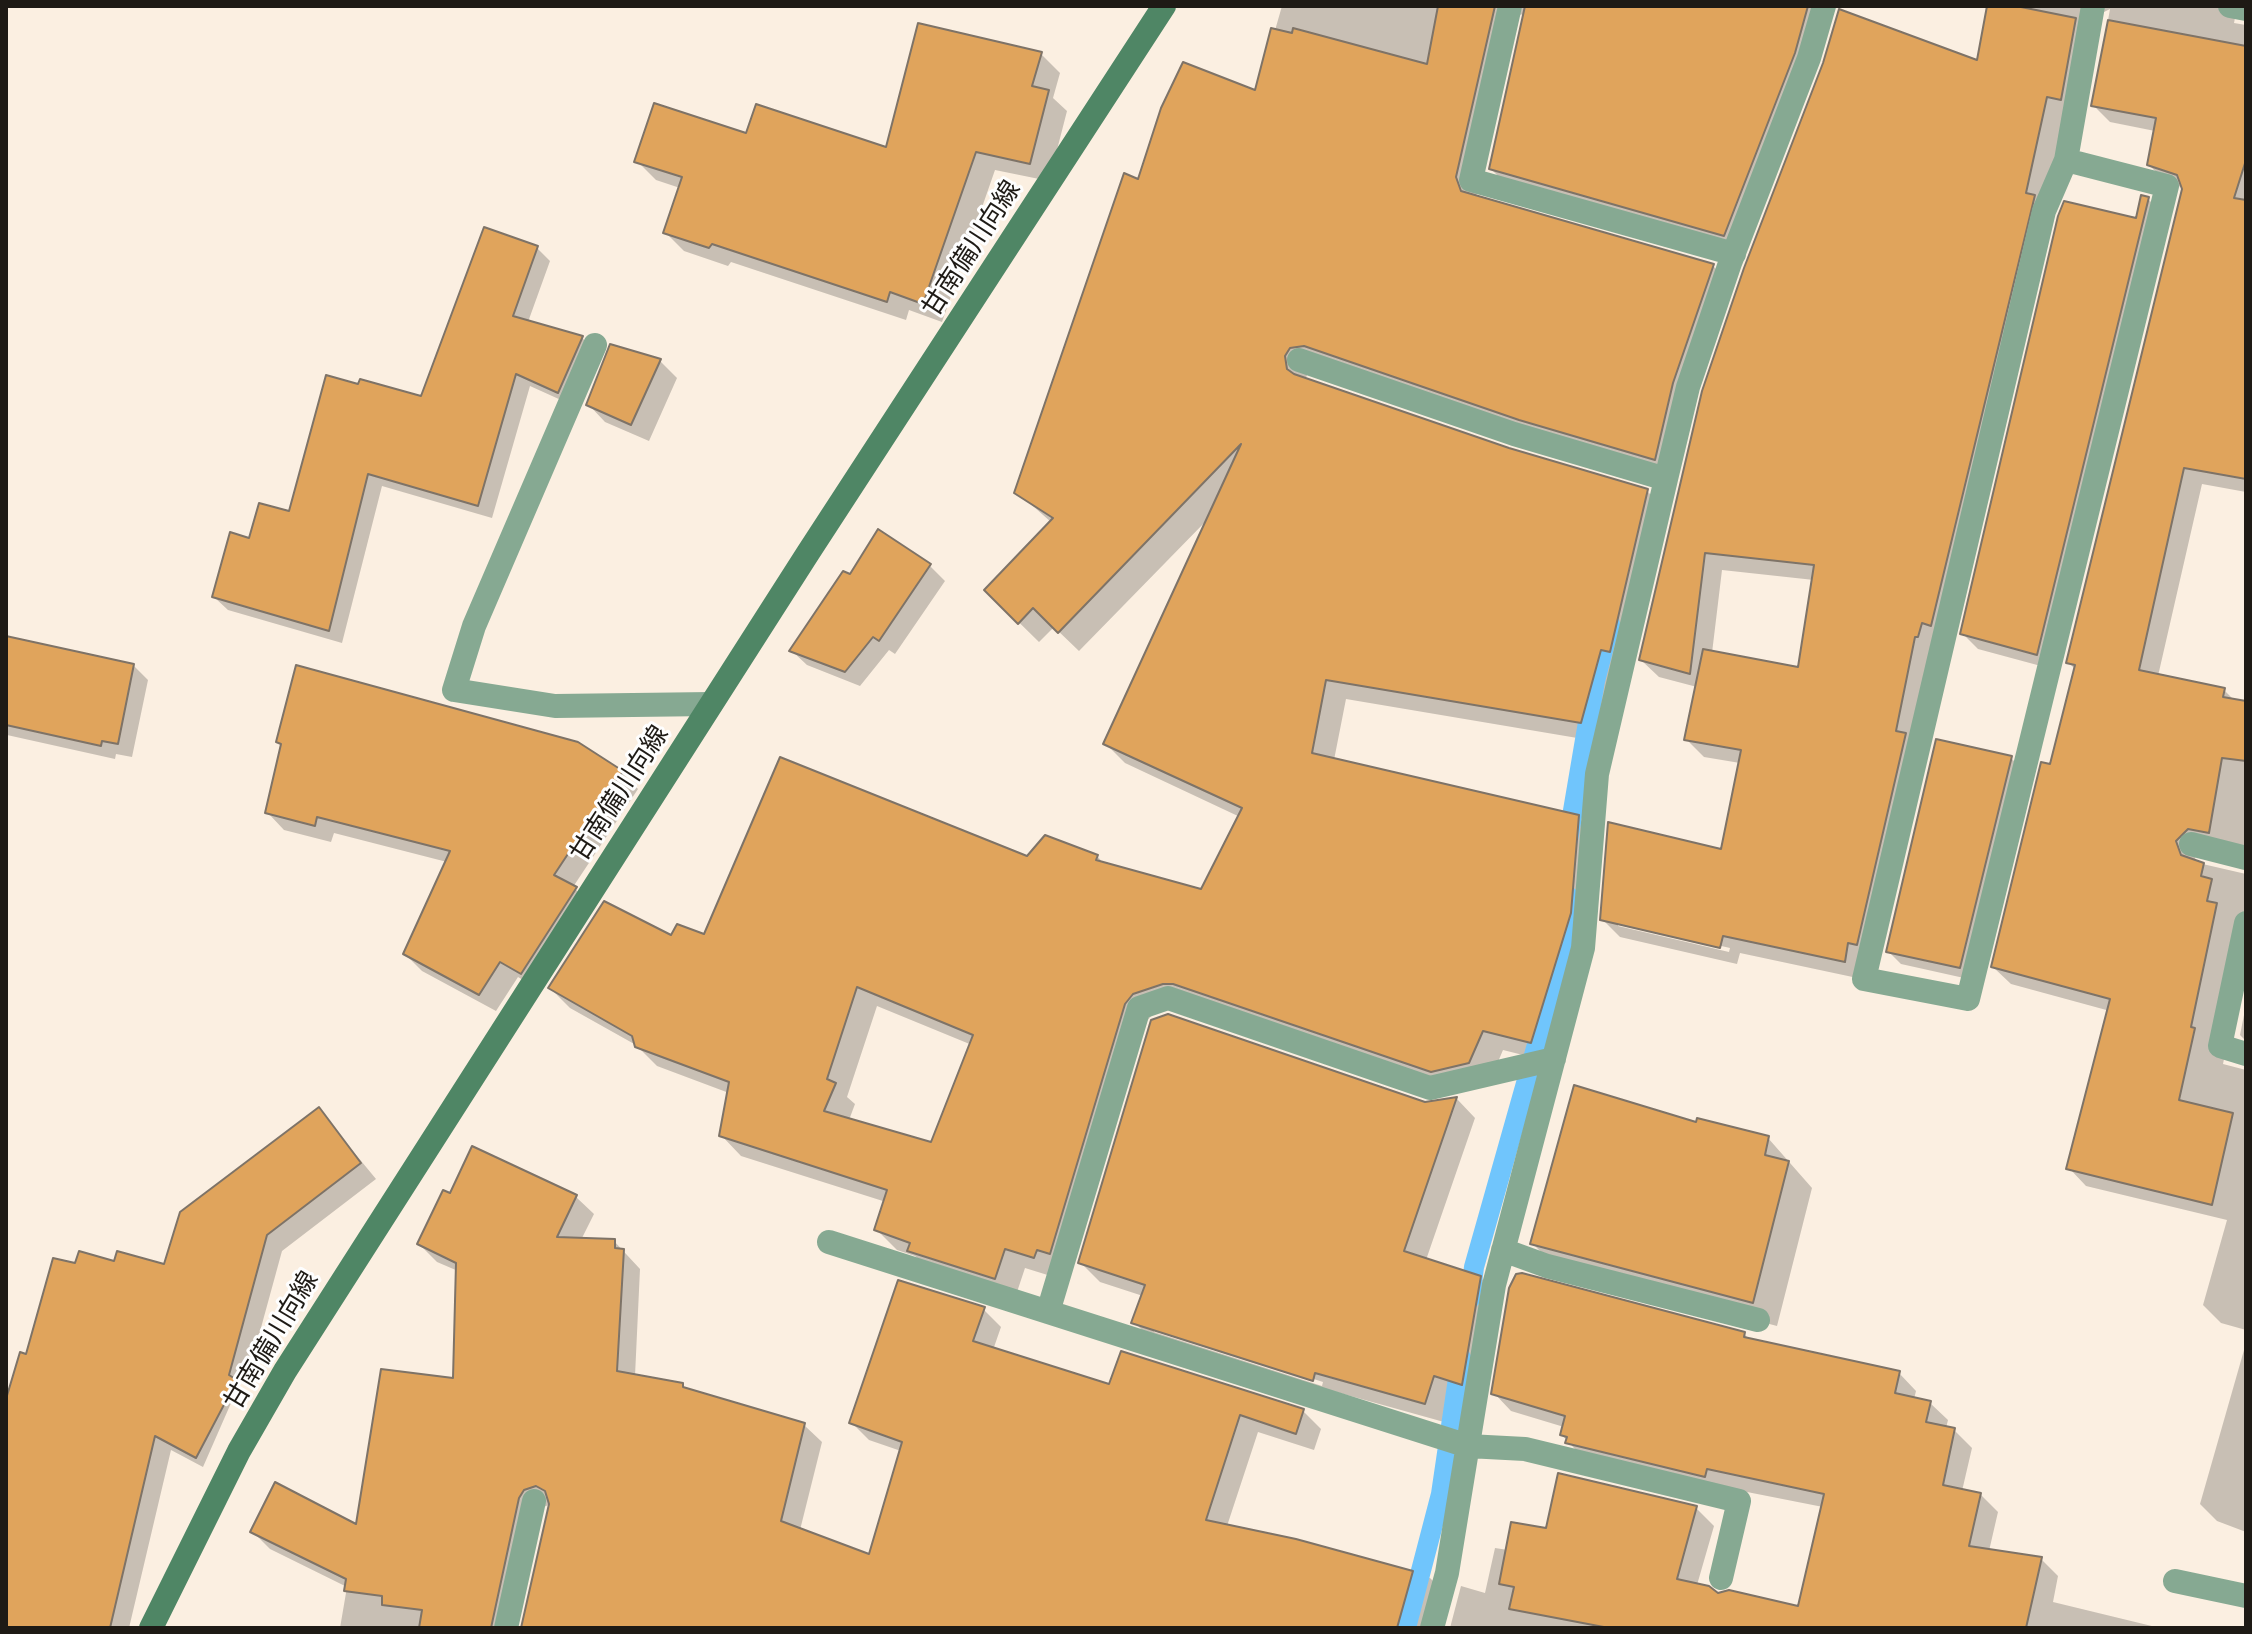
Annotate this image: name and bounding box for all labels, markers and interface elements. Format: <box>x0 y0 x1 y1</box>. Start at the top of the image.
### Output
street label: 甘南備川向線 <box>916 175 1028 323</box>
street label: 甘南備川向線 <box>564 720 676 868</box>
street label: 甘南備川向線 <box>218 1266 326 1416</box>

